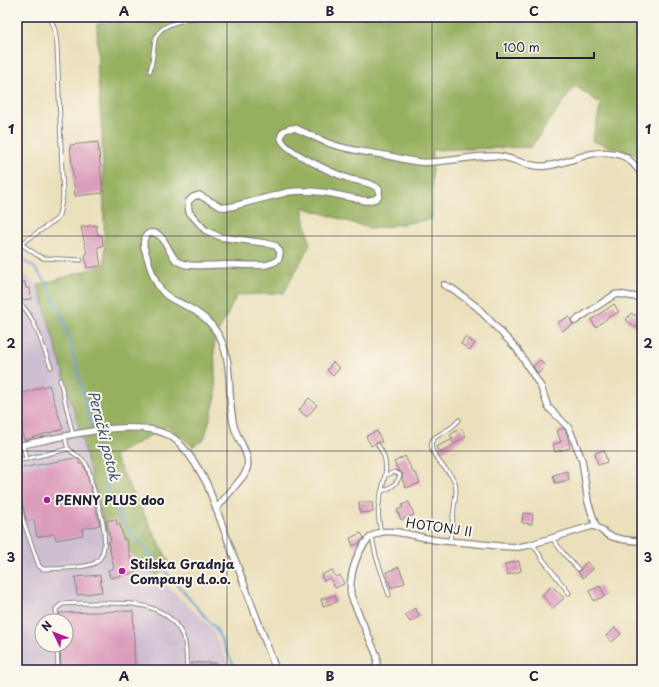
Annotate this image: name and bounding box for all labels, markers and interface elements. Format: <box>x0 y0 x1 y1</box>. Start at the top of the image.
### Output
text: A <box>119 1 129 20</box>
text: B <box>326 1 335 20</box>
text: C <box>529 1 539 20</box>
scale bar <box>497 34 594 60</box>
text: 100 m <box>503 38 540 56</box>
text: 1 <box>8 119 14 138</box>
text: 1 <box>645 119 651 138</box>
text: 2 <box>6 333 16 352</box>
text: 2 <box>643 333 653 352</box>
water label: Perački potok <box>83 389 126 483</box>
place label: PENNY PLUS doo <box>55 490 165 509</box>
marker: PENNY PLUS doo <box>42 495 52 505</box>
street label: HOTONJ II <box>405 512 473 541</box>
text: 3 <box>7 547 16 566</box>
text: 3 <box>644 547 653 566</box>
place label: Stilska Gradnja Company d.o.o. <box>130 554 235 588</box>
marker: Stilska Gradnja Company d.o.o. <box>117 566 127 576</box>
north arrow <box>34 613 74 653</box>
text: N <box>37 617 56 635</box>
text: A <box>119 666 129 685</box>
text: B <box>326 666 335 685</box>
text: C <box>529 666 539 685</box>

